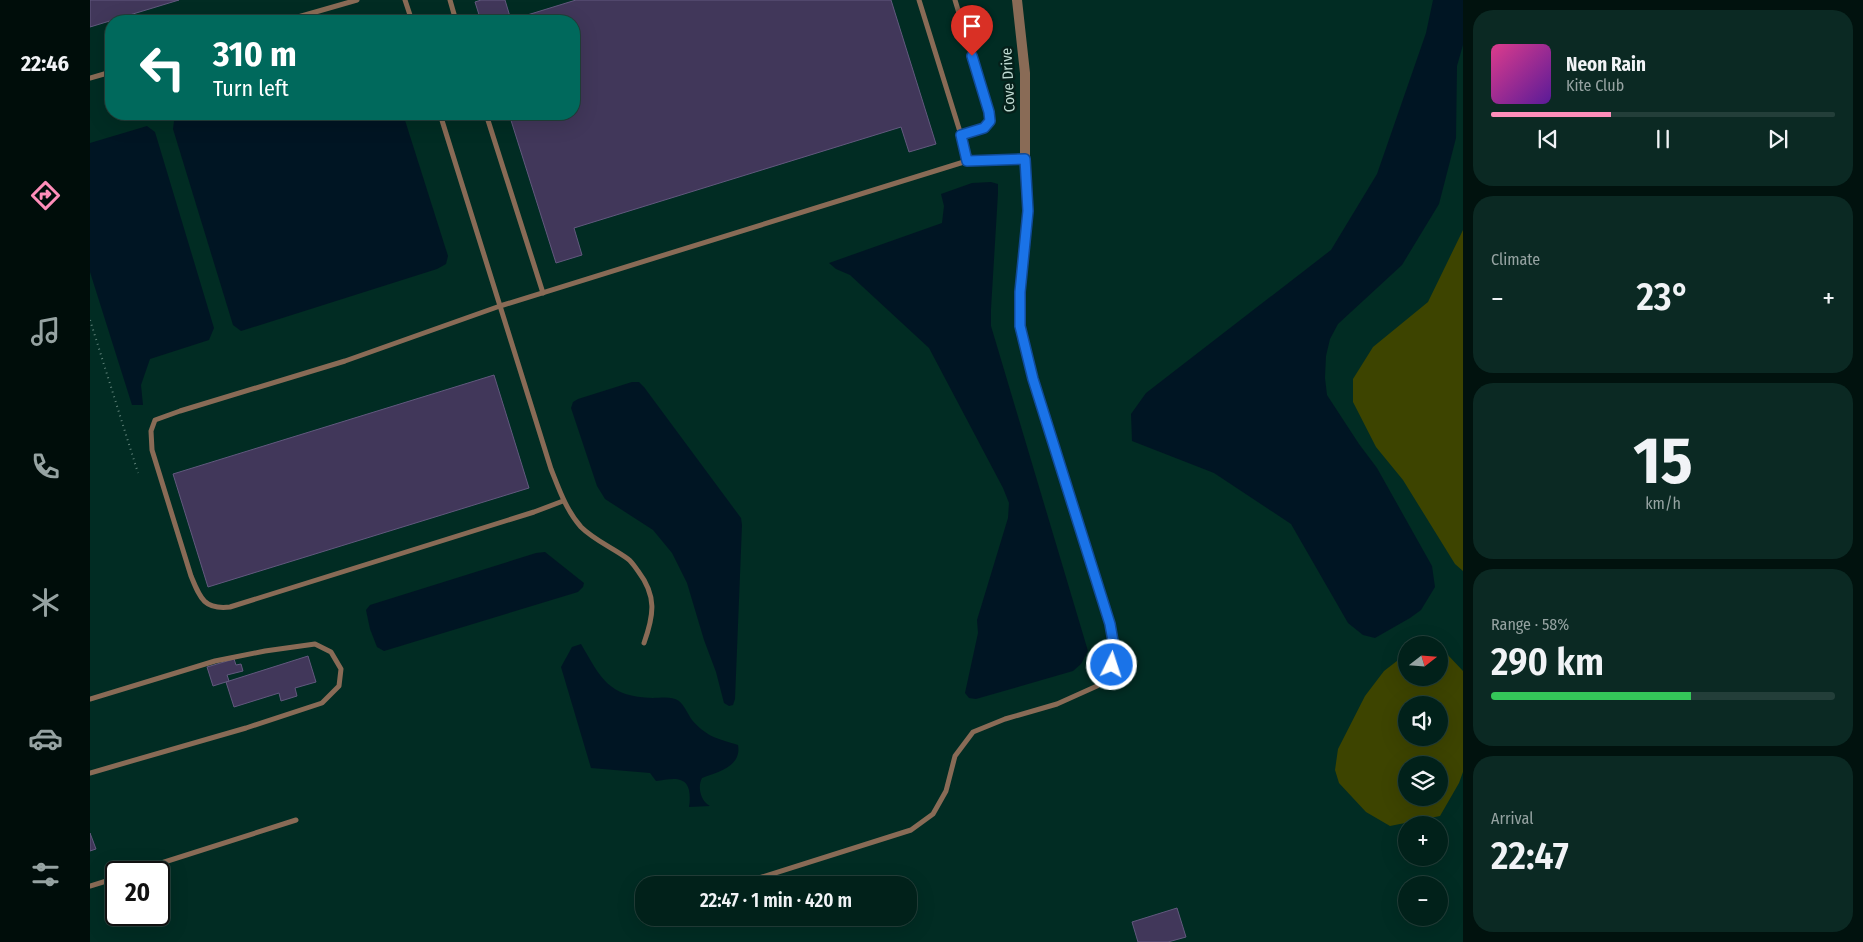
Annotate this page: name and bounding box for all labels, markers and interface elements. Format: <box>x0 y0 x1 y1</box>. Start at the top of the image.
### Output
pin <box>951 5 993 56</box>
icon: arrive <box>958 12 986 40</box>
text: 310 m <box>213 33 297 75</box>
icon: left <box>130 35 195 100</box>
street label: Cove Drive <box>997 47 1019 113</box>
text: 22:46 <box>21 50 69 77</box>
text: Neon Rain <box>1566 53 1646 76</box>
text: Turn left <box>213 75 289 102</box>
text: Kite Club <box>1566 76 1624 95</box>
icon: previous <box>1534 125 1562 153</box>
icon: pause <box>1649 125 1677 153</box>
icon: next <box>1764 125 1792 153</box>
icon: directions <box>28 178 63 213</box>
text: Climate <box>1491 250 1540 269</box>
text: 23° <box>1636 274 1689 320</box>
text: − <box>1491 282 1504 315</box>
text: + <box>1822 282 1835 315</box>
icon: music <box>28 314 63 349</box>
text: 15 <box>1633 422 1693 500</box>
icon: phone <box>28 449 63 484</box>
text: km/h <box>1645 494 1681 513</box>
icon: climate <box>28 585 63 620</box>
text: Range · 58% <box>1491 615 1569 634</box>
north arrow <box>1398 636 1448 686</box>
map controls <box>1398 636 1448 926</box>
position arrow <box>1085 638 1137 690</box>
text: 290 km <box>1491 639 1604 685</box>
button: sound <box>1398 696 1448 746</box>
icon: car <box>28 721 63 756</box>
button: layers <box>1398 756 1448 806</box>
text: Arrival <box>1491 809 1533 828</box>
button: + <box>1398 816 1448 866</box>
text: 22:47 <box>1491 833 1569 879</box>
icon: filters <box>28 857 63 892</box>
speed limit sign: 20 <box>105 861 170 926</box>
button: − <box>1398 876 1448 926</box>
text: 22:47 · 1 min · 420 m <box>700 889 852 912</box>

